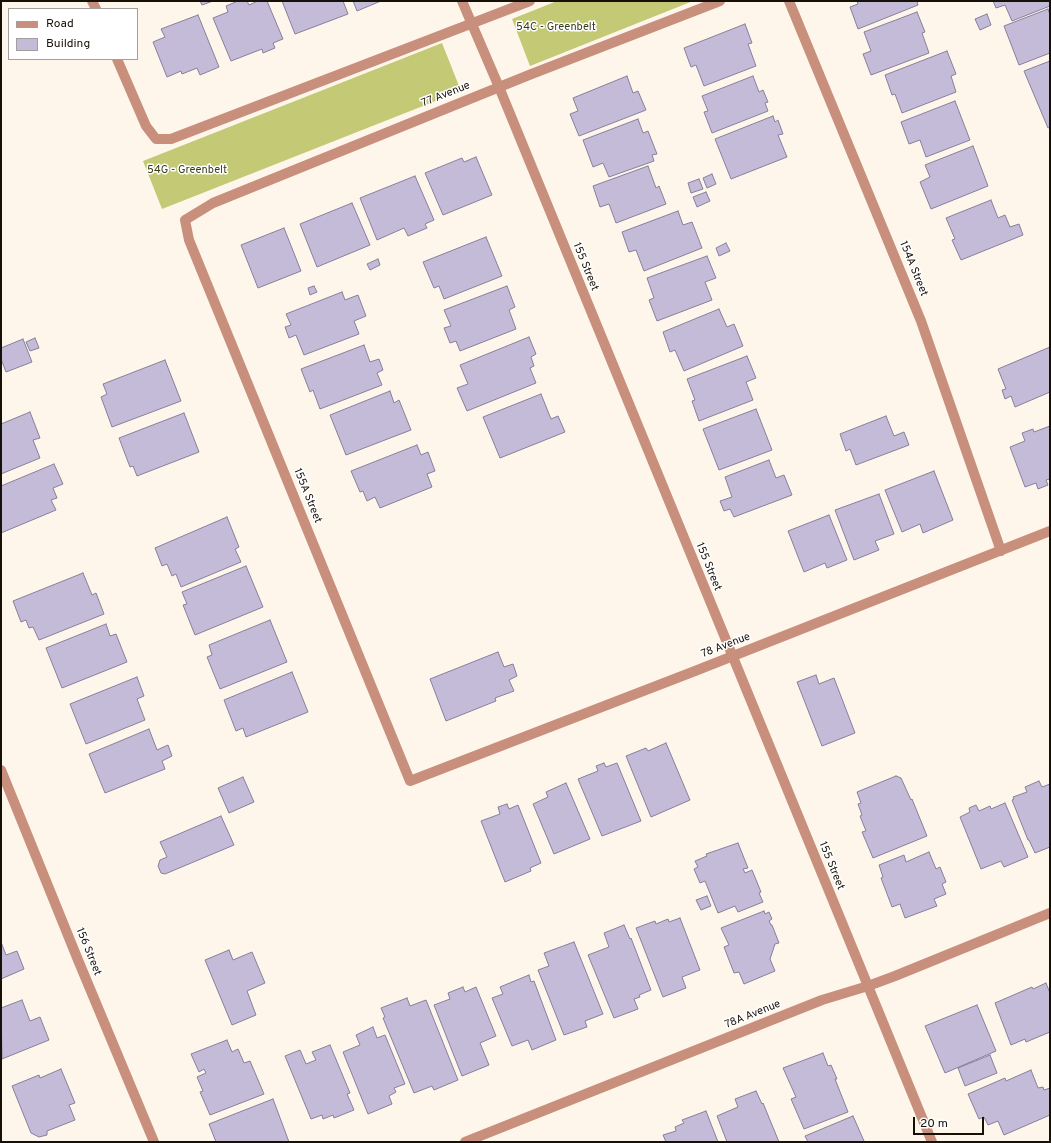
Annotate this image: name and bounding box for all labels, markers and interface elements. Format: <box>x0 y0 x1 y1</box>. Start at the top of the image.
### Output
legend <box>8 8 138 60</box>
text: Road <box>46 16 74 32</box>
park label: 54C - Greenbelt <box>516 21 596 35</box>
text: Building <box>46 36 90 52</box>
street label: 77 Avenue <box>420 79 472 111</box>
park label: 54G - Greenbelt <box>147 164 227 178</box>
street label: 154A Street <box>896 240 930 298</box>
street label: 155 Street <box>569 241 601 293</box>
street label: 155A Street <box>290 467 324 525</box>
street label: 155 Street <box>692 541 724 593</box>
street label: 78 Avenue <box>700 631 752 661</box>
street label: 155 Street <box>815 840 847 892</box>
street label: 156 Street <box>72 926 104 978</box>
street label: 78A Avenue <box>723 998 783 1032</box>
scale bar <box>915 1109 986 1135</box>
text: 20 m <box>920 1116 948 1132</box>

